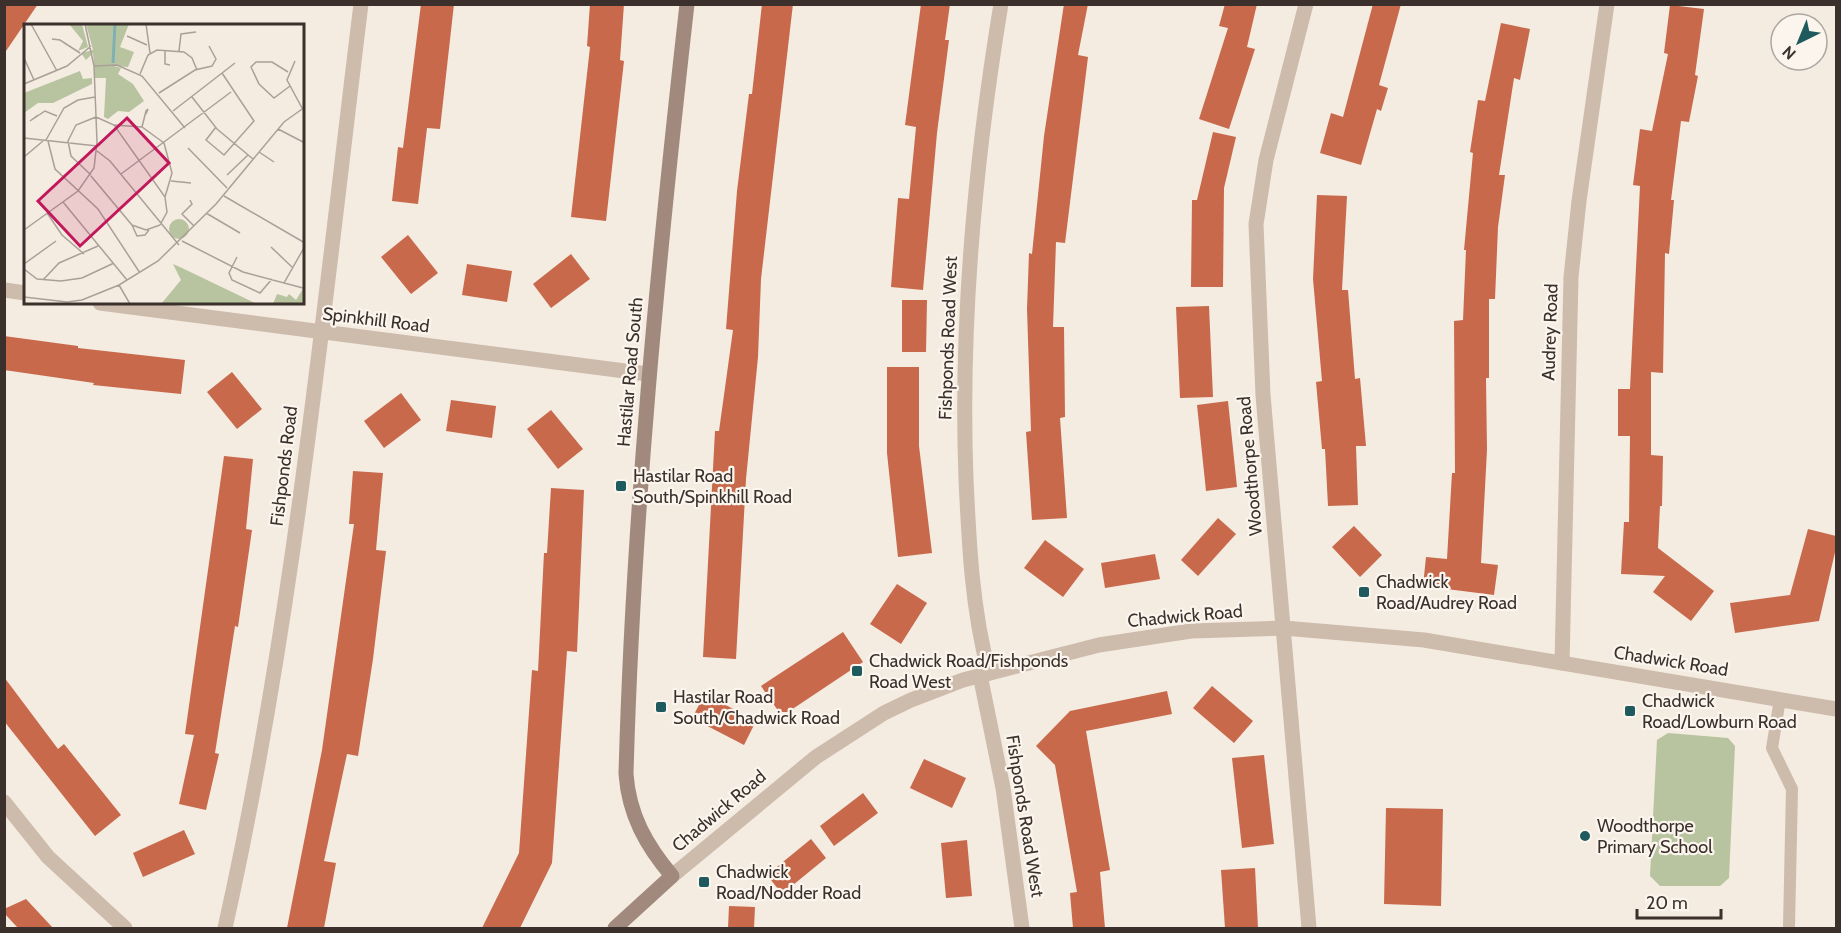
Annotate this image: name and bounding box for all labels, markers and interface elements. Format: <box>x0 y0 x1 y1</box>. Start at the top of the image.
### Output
north arrow <box>1769 12 1829 72</box>
inset map <box>24 24 304 304</box>
text: N <box>1778 42 1800 63</box>
street label: Fishponds Road West <box>934 256 962 420</box>
street label: Audrey Road <box>1537 283 1563 381</box>
street label: Hastilar Road South <box>613 296 647 448</box>
street label: Spinkhill Road <box>321 303 431 337</box>
street label: Woodthorpe Road <box>1233 395 1267 537</box>
street label: Fishponds Road <box>266 405 302 527</box>
place label: Hastilar Road South/Spinkhill Road <box>633 465 792 508</box>
marker: Hastilar Road South/Spinkhill Road <box>614 479 628 493</box>
place label: Chadwick Road/Audrey Road <box>1376 571 1517 614</box>
marker: Chadwick Road/Audrey Road <box>1357 585 1371 599</box>
street label: Chadwick Road <box>1126 600 1244 632</box>
street label: Chadwick Road <box>1612 641 1730 681</box>
place label: Chadwick Road/Fishponds Road West <box>869 650 1068 693</box>
marker: Chadwick Road/Fishponds Road West <box>850 664 864 678</box>
place label: Hastilar Road South/Chadwick Road <box>673 686 840 729</box>
place label: Chadwick Road/Lowburn Road <box>1642 690 1797 733</box>
marker: Hastilar Road South/Chadwick Road <box>654 700 668 714</box>
marker: Chadwick Road/Lowburn Road <box>1623 704 1637 718</box>
street label: Fishponds Road West <box>1001 733 1049 899</box>
street label: Chadwick Road <box>668 765 770 857</box>
place label: Woodthorpe Primary School <box>1597 815 1713 858</box>
marker: Woodthorpe Primary School <box>1578 829 1592 843</box>
place label: Chadwick Road/Nodder Road <box>716 861 861 904</box>
marker: Chadwick Road/Nodder Road <box>697 875 711 889</box>
scale bar <box>1637 882 1721 920</box>
text: 20 m <box>1646 892 1688 914</box>

